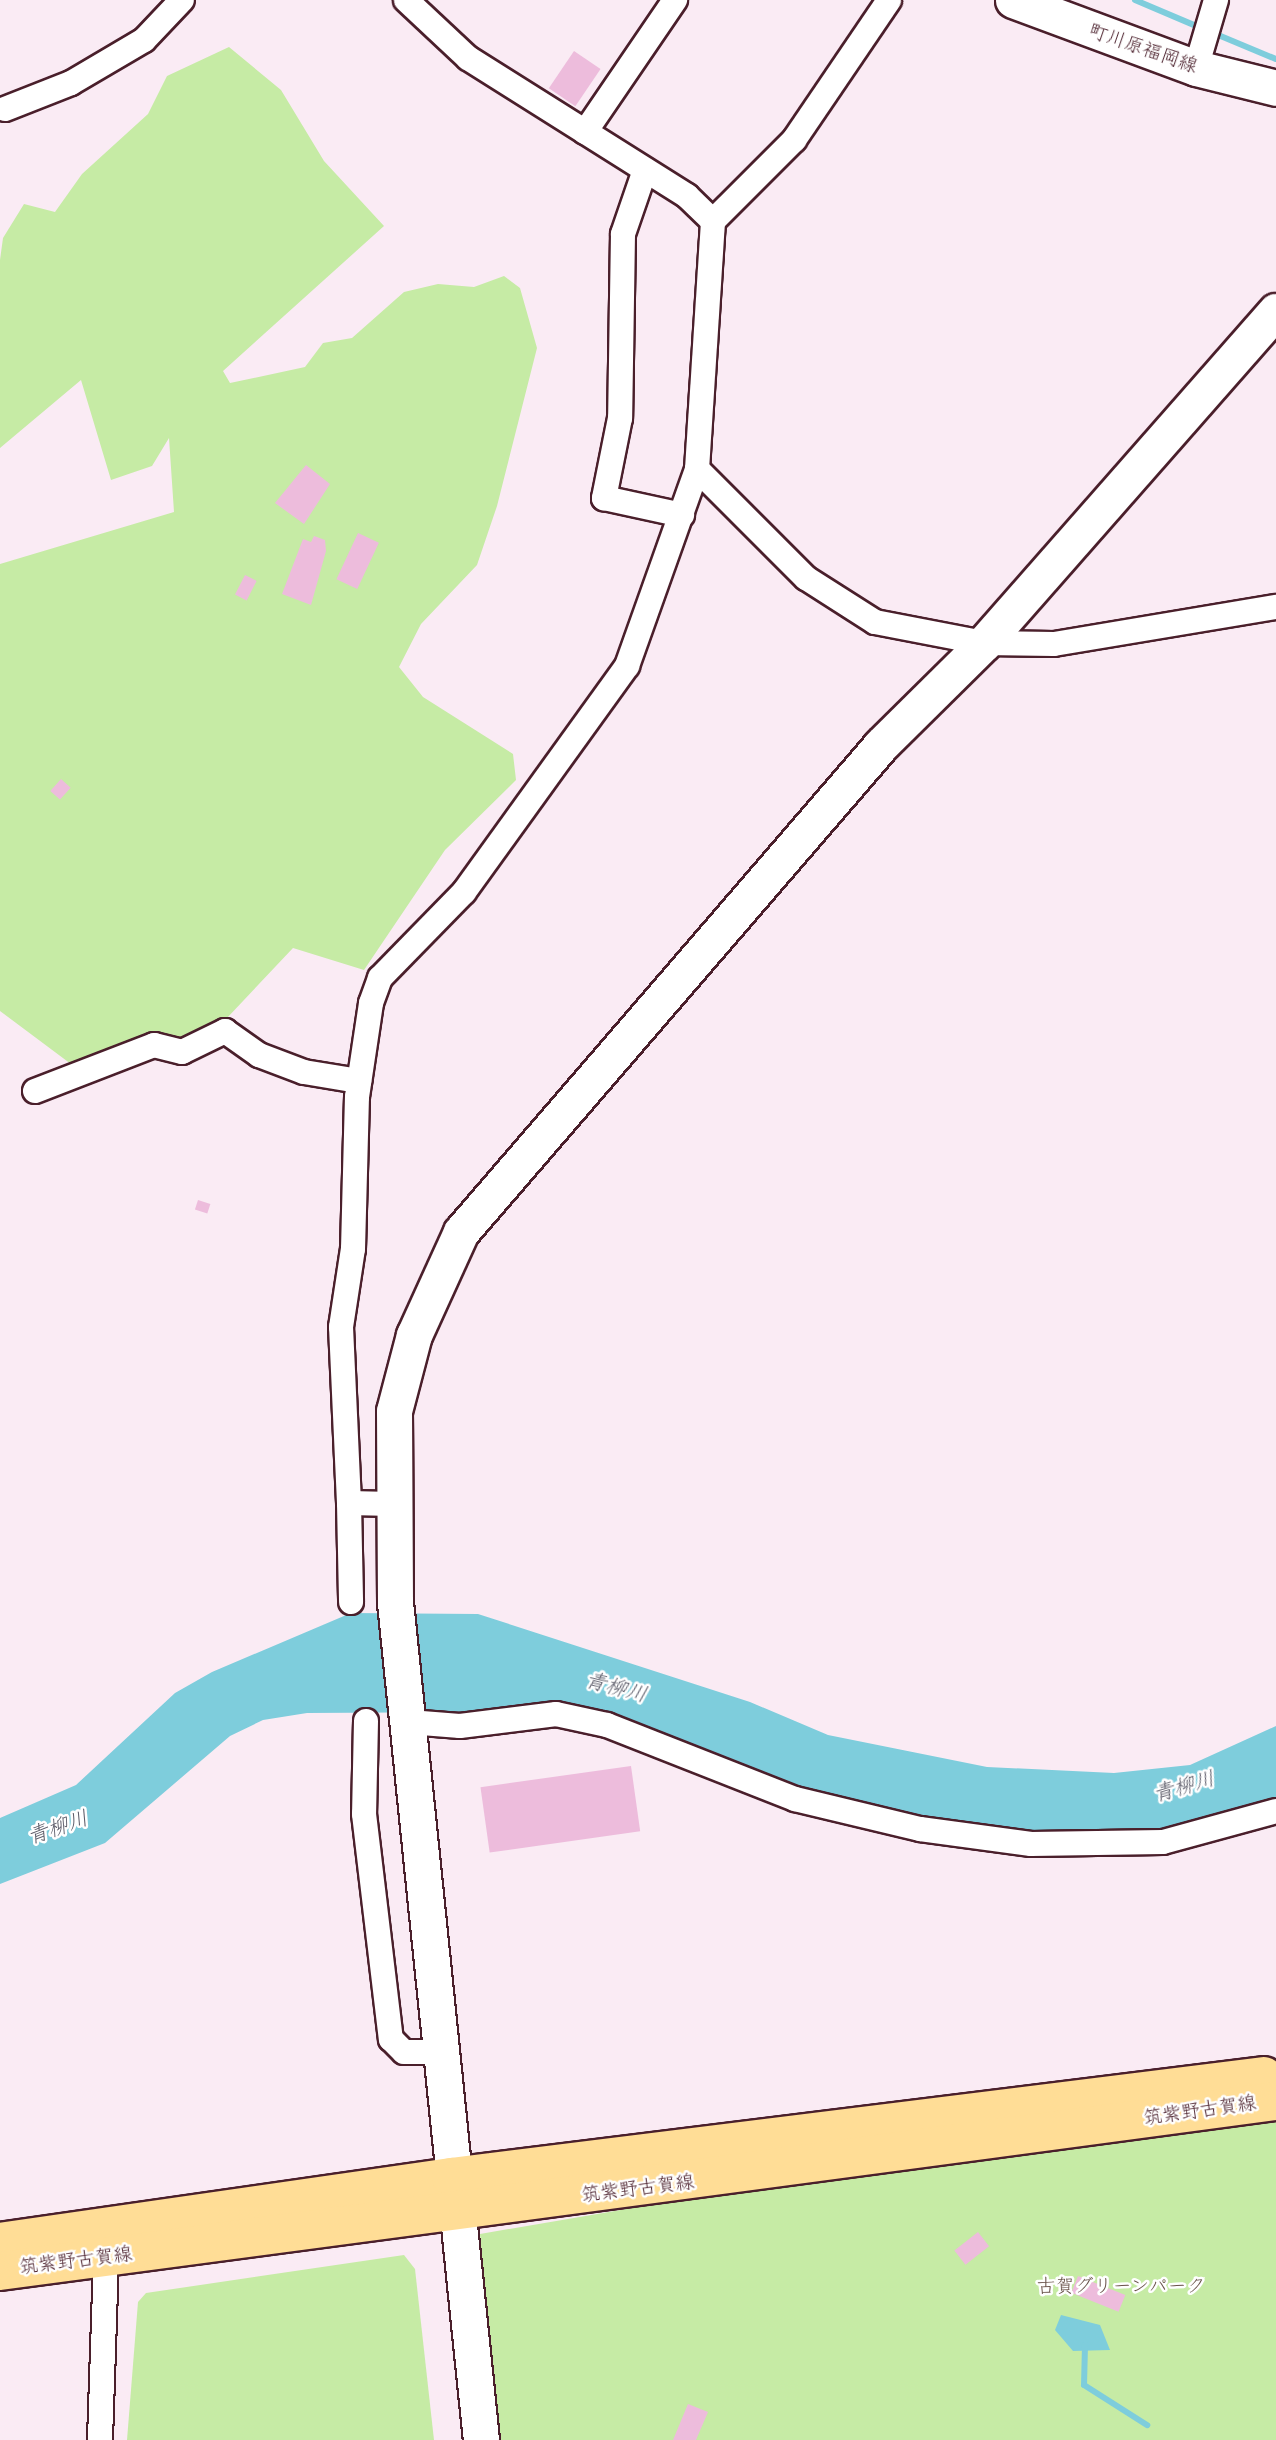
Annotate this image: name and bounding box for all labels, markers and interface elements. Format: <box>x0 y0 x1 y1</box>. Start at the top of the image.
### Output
street label: 町川原福岡線 <box>1085 20 1201 78</box>
water label: 青柳川 <box>582 1668 650 1708</box>
water label: 青柳川 <box>1150 1766 1218 1808</box>
water label: 青柳川 <box>24 1806 92 1850</box>
street label: 筑紫野古賀線 <box>1142 2092 1258 2130</box>
street label: 筑紫野古賀線 <box>580 2171 696 2207</box>
street label: 筑紫野古賀線 <box>18 2243 134 2279</box>
park label: 古賀グリーンパーク <box>1036 2276 1206 2298</box>

